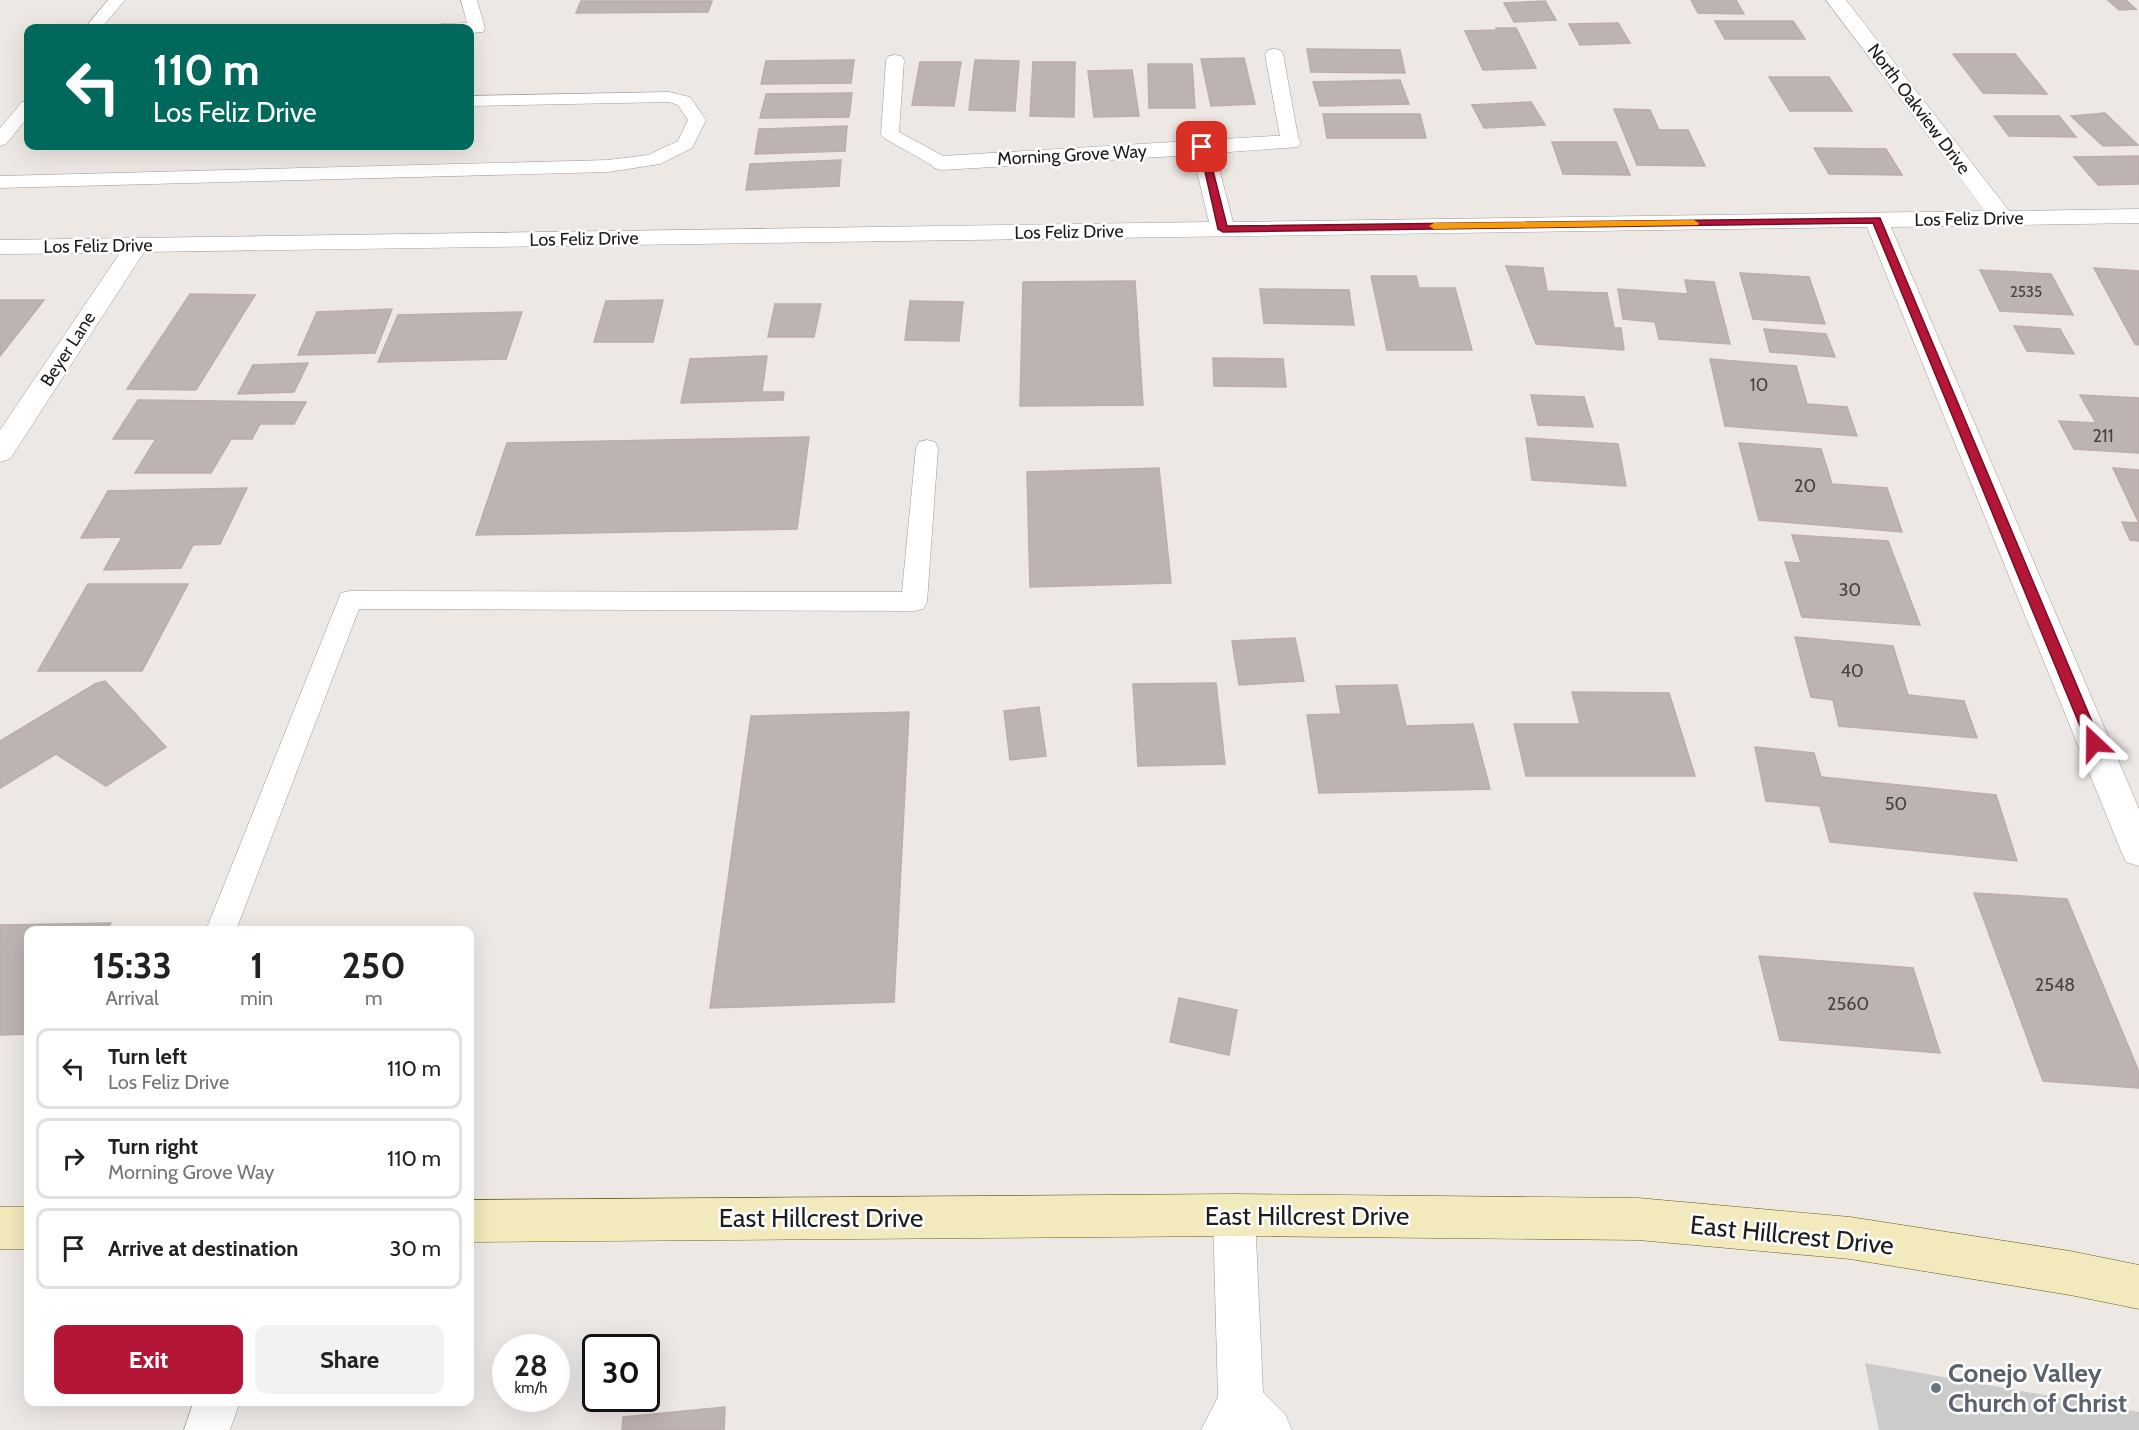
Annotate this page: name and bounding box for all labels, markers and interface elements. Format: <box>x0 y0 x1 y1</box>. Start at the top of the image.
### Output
street label: North Oakview Drive <box>1863 39 1975 179</box>
text: 110 m <box>153 44 260 96</box>
icon: left <box>54 48 132 126</box>
text: Los Feliz Drive <box>153 96 317 129</box>
pin <box>1176 121 1227 172</box>
icon: arrive <box>1185 130 1218 163</box>
street label: Morning Grove Way <box>997 140 1147 170</box>
street label: Los Feliz Drive <box>1914 207 2024 231</box>
street label: Los Feliz Drive <box>1014 220 1124 244</box>
street label: Los Feliz Drive <box>529 227 639 251</box>
street label: Los Feliz Drive <box>43 234 153 258</box>
house number: 2535 <box>2010 283 2042 301</box>
street label: Beyer Lane <box>36 307 100 391</box>
house number: 10 <box>1750 374 1768 396</box>
house number: 211 <box>2092 425 2114 447</box>
house number: 20 <box>1794 475 1816 497</box>
house number: 30 <box>1839 579 1861 601</box>
house number: 40 <box>1841 660 1863 682</box>
position arrow <box>2062 711 2126 775</box>
house number: 50 <box>1885 793 1907 815</box>
text: 15:33 <box>92 943 172 987</box>
text: 1 <box>250 943 263 987</box>
text: 250 <box>342 943 406 987</box>
house number: 2548 <box>2035 974 2075 996</box>
text: Arrival <box>106 986 159 1010</box>
text: min <box>240 986 273 1010</box>
text: m <box>365 986 382 1010</box>
house number: 2560 <box>1827 993 1869 1015</box>
text: Turn left <box>108 1043 187 1070</box>
icon: left <box>57 1052 90 1085</box>
text: 110 m <box>387 1055 441 1082</box>
text: Los Feliz Drive <box>108 1070 229 1094</box>
text: Turn right <box>108 1133 198 1160</box>
icon: right <box>57 1142 90 1175</box>
text: 110 m <box>387 1145 441 1172</box>
text: Morning Grove Way <box>108 1160 274 1184</box>
street label: East Hillcrest Drive <box>1205 1200 1409 1232</box>
street label: East Hillcrest Drive <box>719 1202 923 1234</box>
street label: East Hillcrest Drive <box>1689 1208 1895 1262</box>
icon: arrive <box>57 1232 90 1265</box>
text: Arrive at destination <box>108 1235 298 1262</box>
text: 30 m <box>389 1235 441 1262</box>
button: Exit <box>54 1325 243 1394</box>
button: Share <box>255 1325 444 1394</box>
speed limit sign: 30 <box>582 1334 660 1412</box>
text: 28 <box>514 1347 548 1384</box>
place label: Conejo Valley Church of Christ <box>1948 1357 2127 1419</box>
text: km/h <box>515 1379 547 1397</box>
marker: Conejo Valley Church of Christ <box>1929 1381 1943 1395</box>

